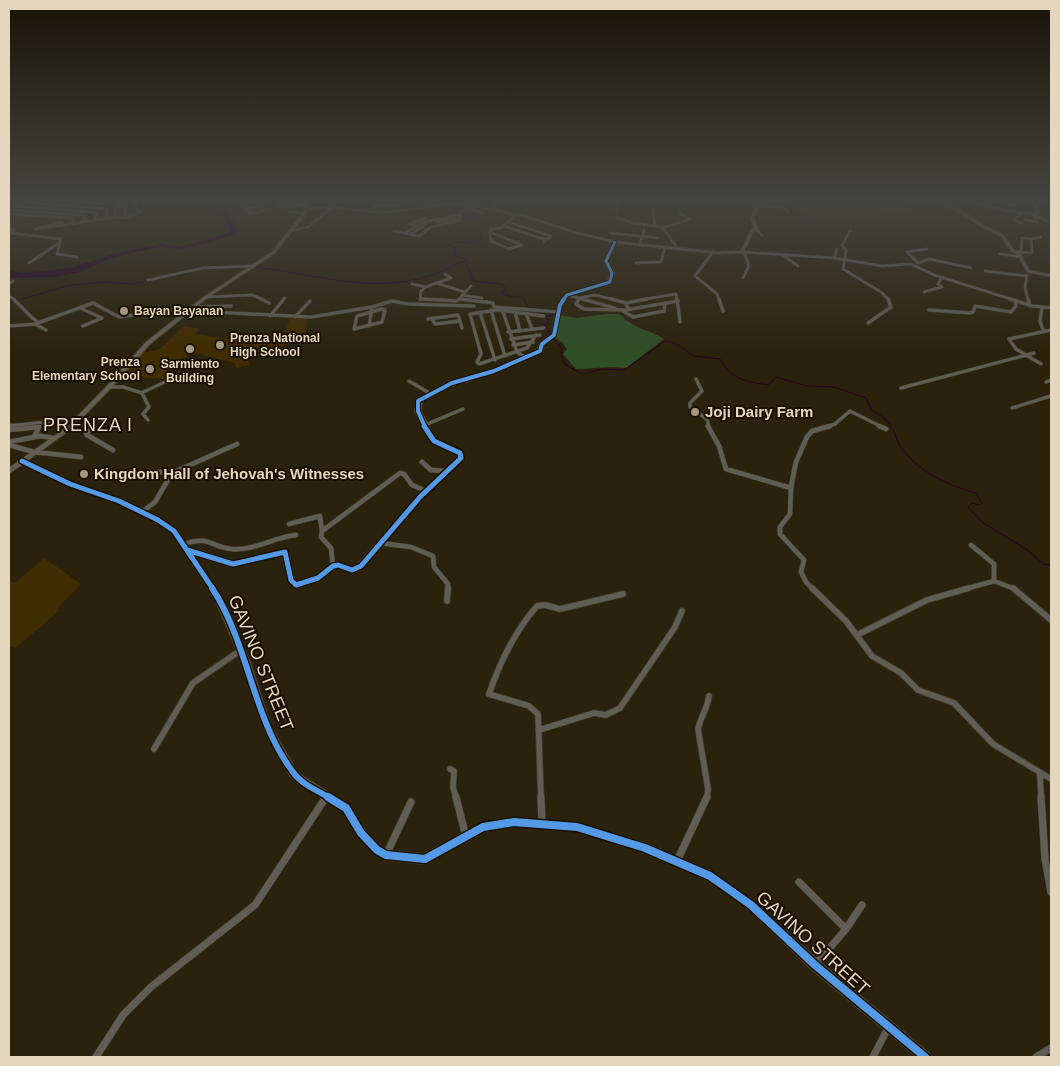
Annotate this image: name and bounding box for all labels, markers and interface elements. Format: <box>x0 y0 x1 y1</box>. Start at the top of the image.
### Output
place label: Bayan Bayanan <box>134 304 223 318</box>
marker: Bayan Bayanan <box>118 305 130 317</box>
place label: Prenza National High School <box>230 331 320 359</box>
marker: Prenza National High School <box>214 339 226 351</box>
marker: Sarmiento Building <box>184 343 196 355</box>
place label: Prenza Elementary School <box>32 355 140 383</box>
place label: Sarmiento Building <box>161 357 219 385</box>
marker: Prenza Elementary School <box>144 363 156 375</box>
place label: Joji Dairy Farm <box>705 403 813 420</box>
marker: Joji Dairy Farm <box>689 406 701 418</box>
district label: PRENZA I <box>43 415 133 435</box>
place label: Kingdom Hall of Jehovah's Witnesses <box>94 465 364 482</box>
marker: Kingdom Hall of Jehovah's Witnesses <box>78 468 90 480</box>
street label: GAVINO STREET <box>225 592 297 734</box>
street label: GAVINO STREET <box>753 887 873 999</box>

